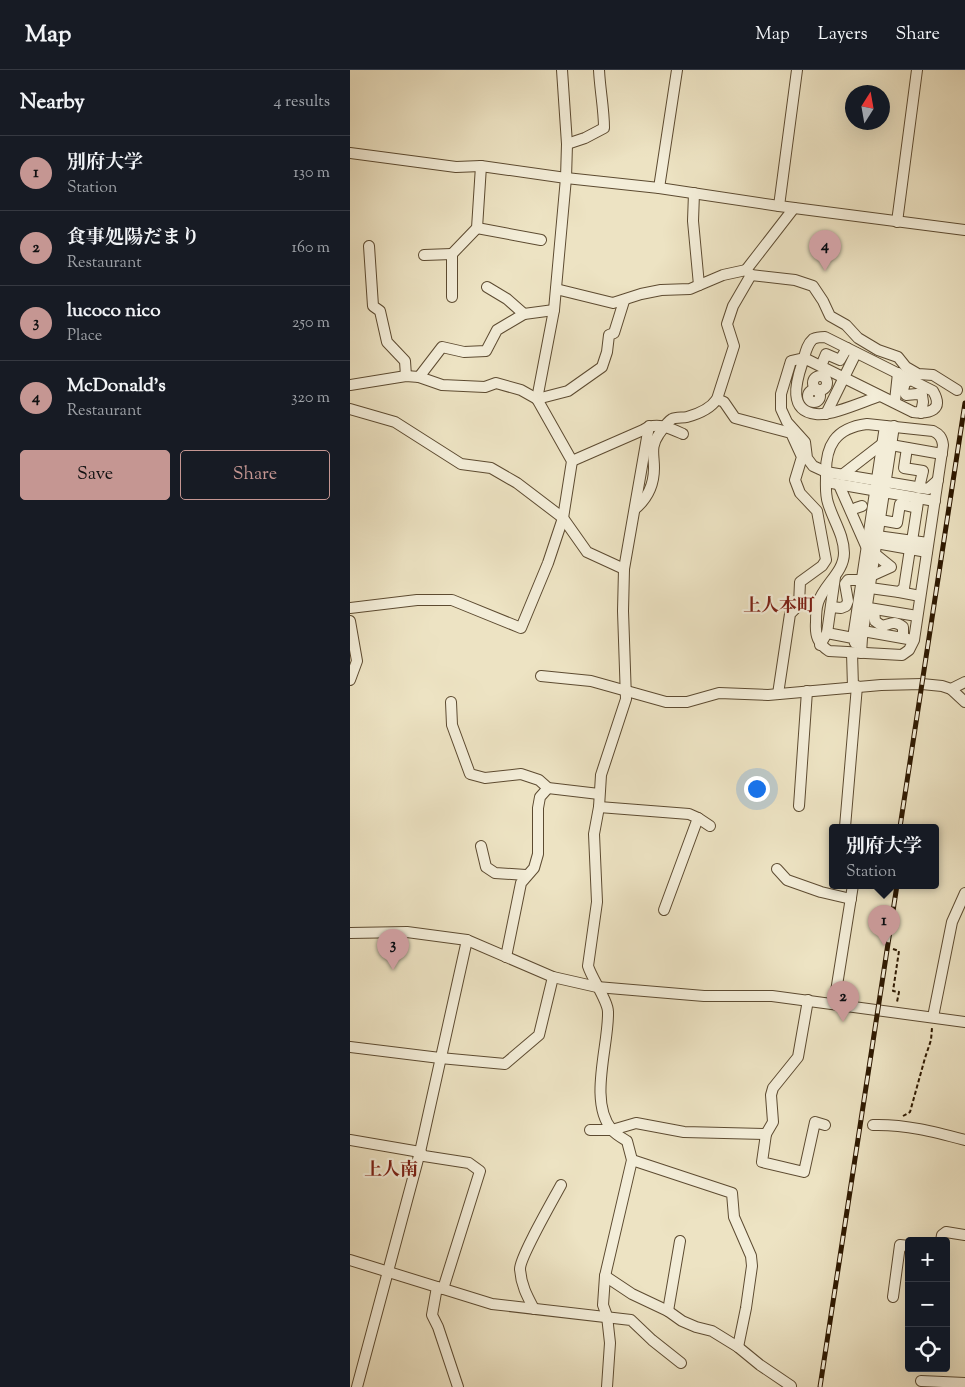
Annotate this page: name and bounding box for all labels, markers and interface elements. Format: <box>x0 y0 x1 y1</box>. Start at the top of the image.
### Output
text: Map <box>25 18 71 52</box>
text: Map <box>755 22 790 48</box>
text: Layers <box>818 22 868 48</box>
text: Share <box>896 22 940 48</box>
north arrow <box>845 85 890 130</box>
text: Nearby <box>20 88 85 118</box>
text: 4 results <box>274 91 330 114</box>
text: 別府大学 <box>67 150 143 177</box>
text: 1 <box>33 162 39 185</box>
text: 130 m <box>293 162 330 185</box>
text: Station <box>67 177 117 200</box>
text: 食事処陽だまり <box>67 225 200 252</box>
pin: 4 <box>809 230 841 271</box>
text: 2 <box>32 237 40 260</box>
text: 160 m <box>292 237 330 260</box>
text: Restaurant <box>67 252 142 275</box>
text: lucoco nico <box>67 298 161 325</box>
text: 3 <box>33 312 39 335</box>
text: 250 m <box>292 312 330 335</box>
text: Place <box>67 325 102 348</box>
text: McDonald's <box>67 373 166 400</box>
text: 4 <box>32 387 40 410</box>
text: 320 m <box>291 387 330 410</box>
text: Restaurant <box>67 400 142 423</box>
button: Save <box>20 450 170 500</box>
button: Share <box>180 450 330 500</box>
district label: 上人本町 <box>743 594 815 620</box>
your location <box>744 776 770 802</box>
popup <box>829 824 939 889</box>
text: 別府大学 <box>846 834 922 861</box>
text: Station <box>846 861 896 884</box>
pin: 1 <box>868 905 900 946</box>
pin: 3 <box>377 929 409 970</box>
pin: 2 <box>827 981 859 1022</box>
district label: 上人南 <box>364 1158 418 1184</box>
map controls <box>905 1237 950 1372</box>
button: + <box>905 1237 950 1282</box>
button: − <box>905 1282 950 1327</box>
button: locate <box>905 1327 950 1372</box>

